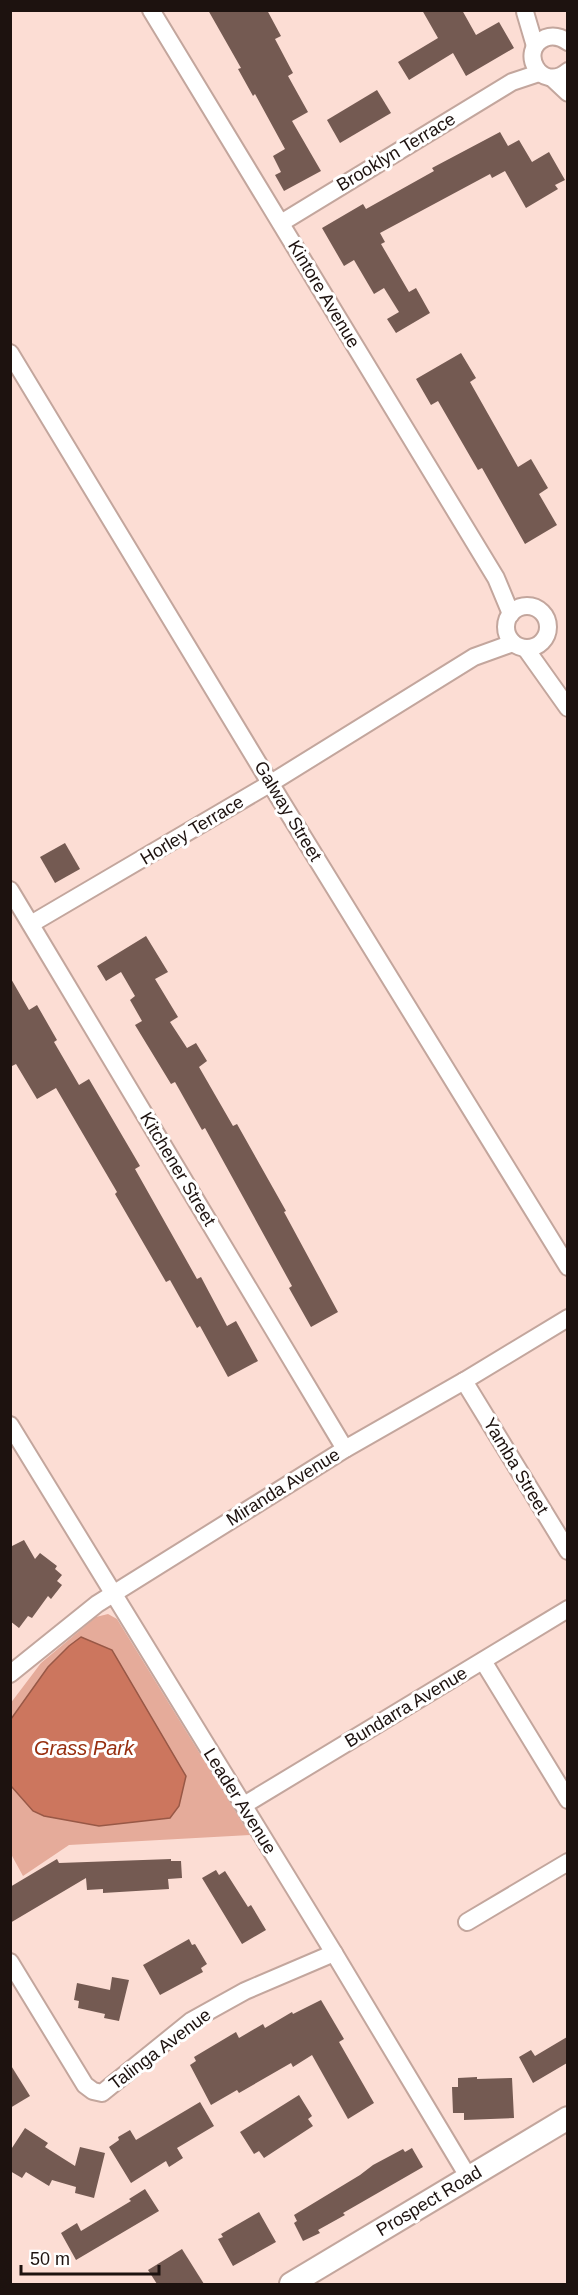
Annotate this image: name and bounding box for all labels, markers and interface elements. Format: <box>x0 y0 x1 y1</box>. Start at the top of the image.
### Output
street label: Brooklyn Terrace <box>333 109 459 195</box>
street label: Kintore Avenue <box>284 237 364 351</box>
street label: Galway Street <box>250 757 326 865</box>
street label: Horley Terrace <box>137 791 247 869</box>
street label: Kitchener Street <box>136 1109 220 1229</box>
street label: Yamba Street <box>479 1414 553 1518</box>
street label: Miranda Avenue <box>223 1444 343 1530</box>
street label: Bundarra Avenue <box>341 1663 471 1751</box>
water label: Grass Park <box>34 1737 135 1759</box>
street label: Leader Avenue <box>200 1744 280 1858</box>
street label: Talinga Avenue <box>105 2004 215 2094</box>
street label: Prospect Road <box>373 2162 485 2240</box>
scale bar <box>21 2238 159 2276</box>
text: 50 m <box>30 2249 70 2269</box>

